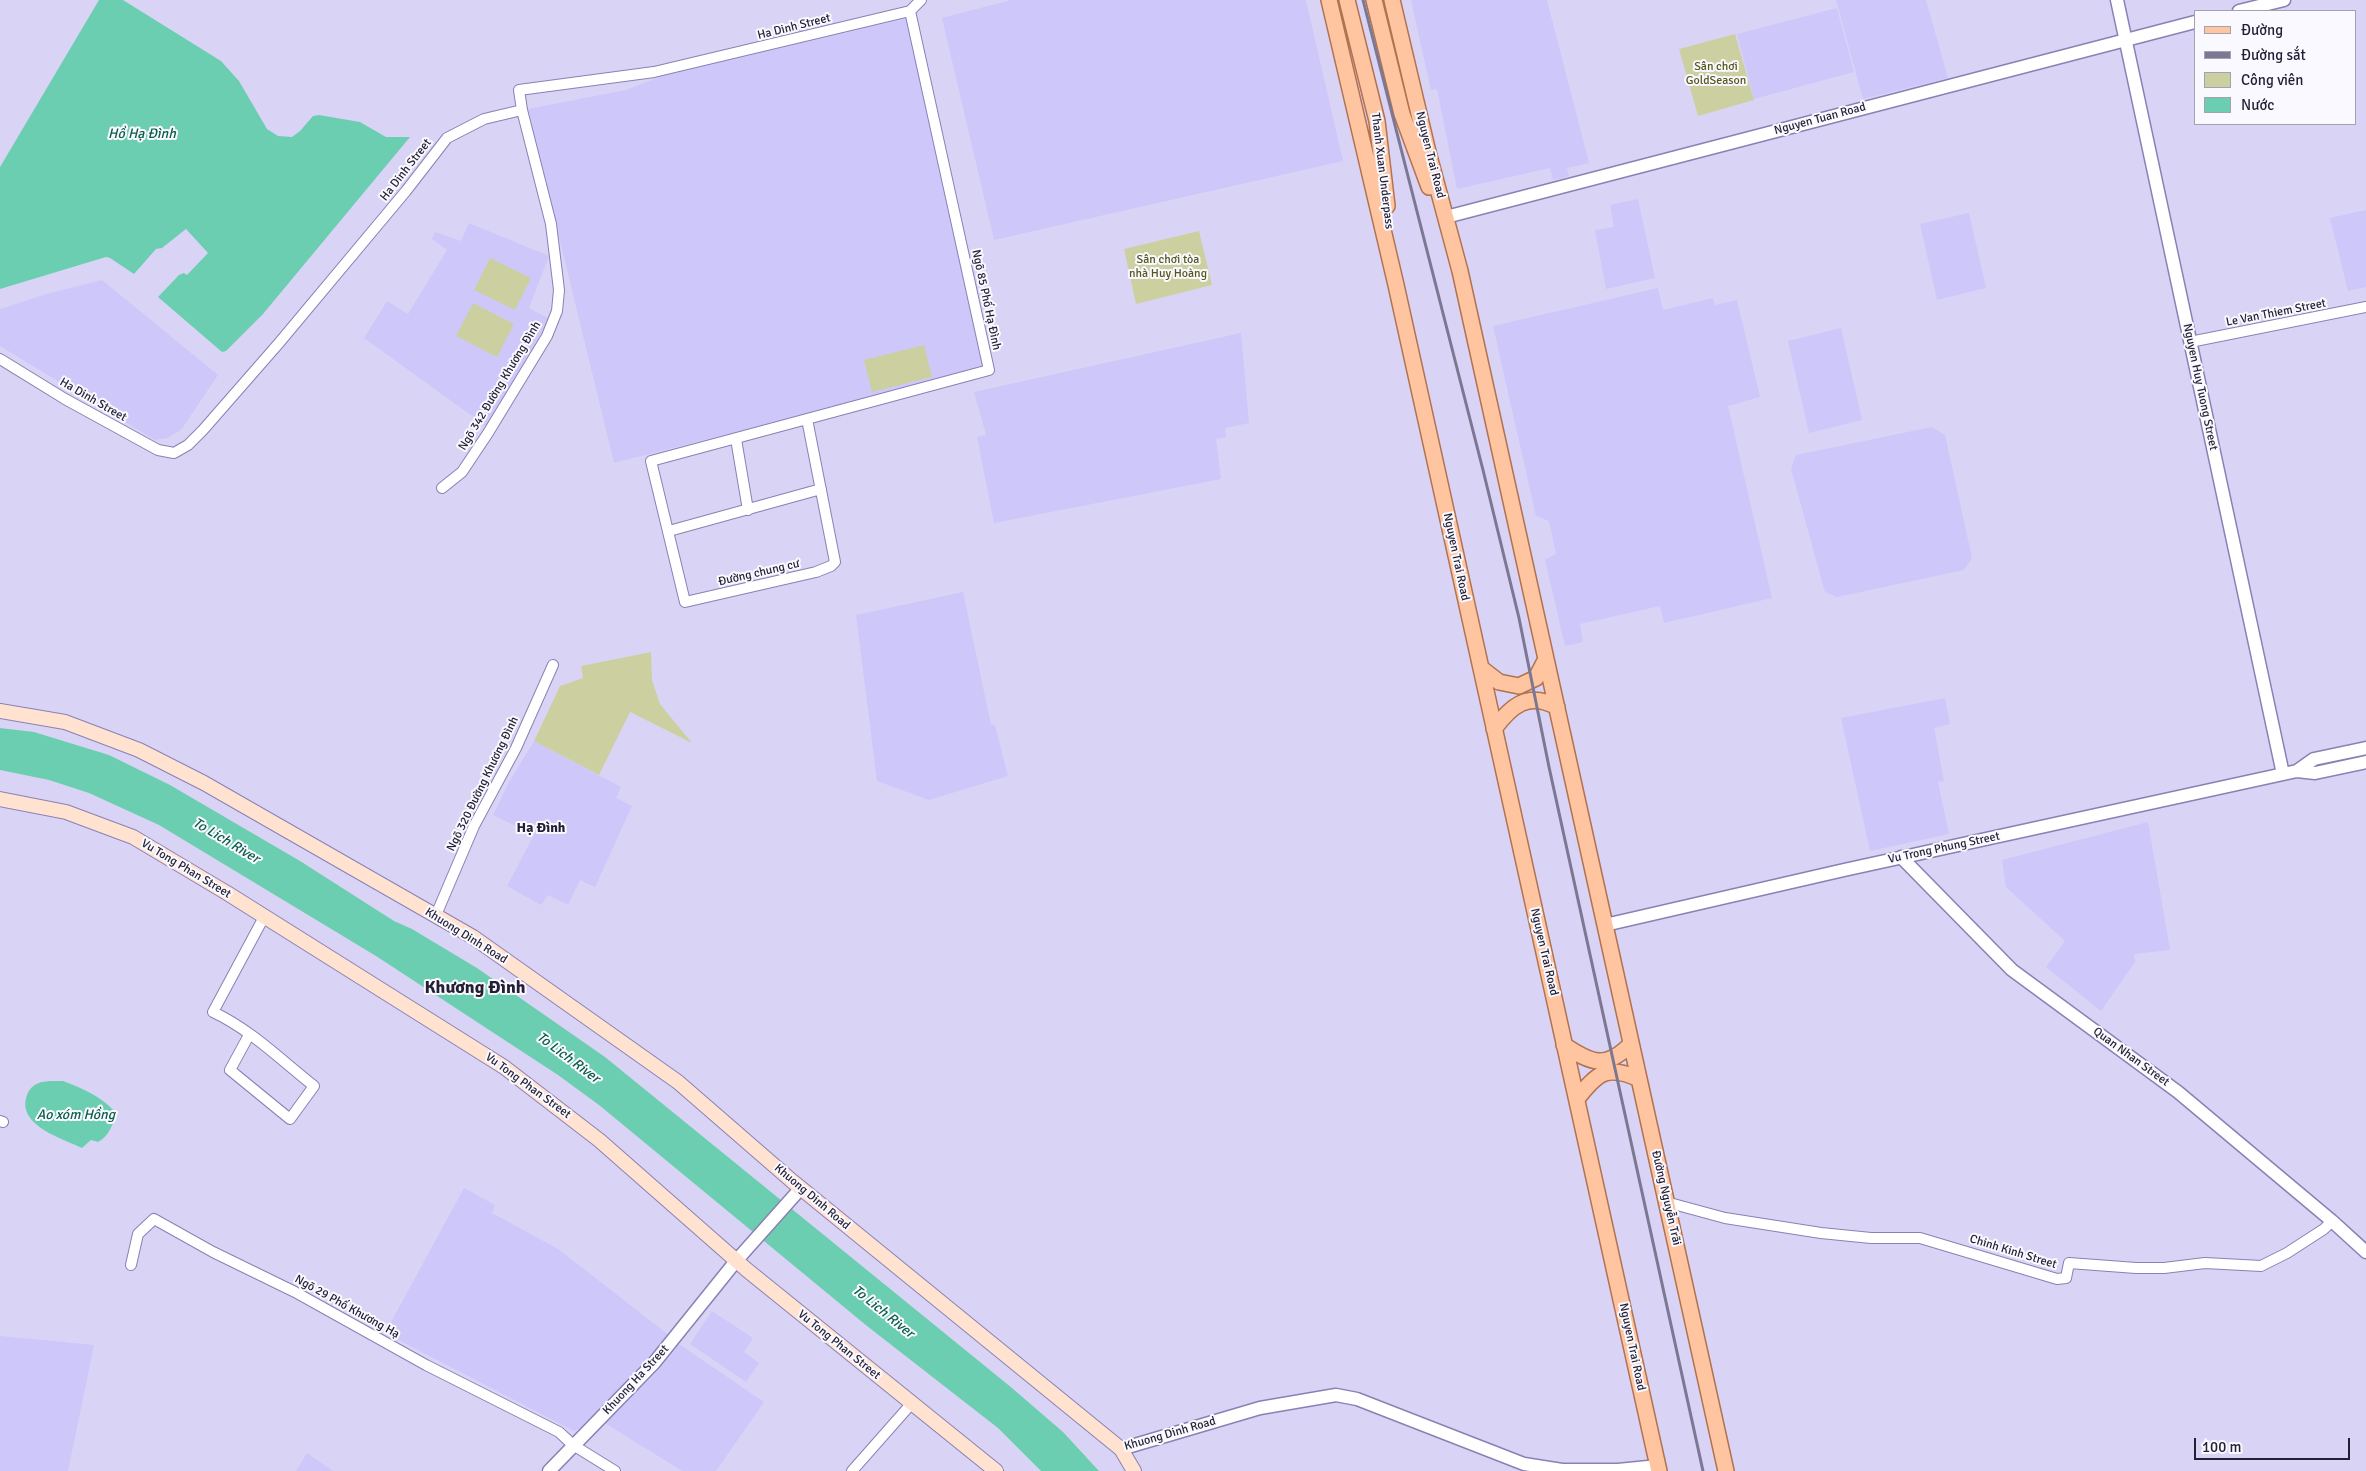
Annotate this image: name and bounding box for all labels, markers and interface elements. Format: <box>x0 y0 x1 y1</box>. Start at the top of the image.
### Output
legend <box>2194 10 2356 125</box>
street label: Ha Dinh Street <box>756 11 832 43</box>
text: Đường <box>2241 21 2283 39</box>
text: Đường sắt <box>2241 46 2306 64</box>
park label: Sân chơi GoldSeason <box>1686 60 1746 88</box>
text: Công viên <box>2241 71 2304 89</box>
text: Nước <box>2241 96 2274 114</box>
street label: Nguyen Tuan Road <box>1773 100 1867 138</box>
street label: Nguyen Trai Road <box>1412 110 1448 200</box>
street label: Thanh Xuan Underpass <box>1368 112 1396 230</box>
water label: Hồ Hạ Đình <box>108 126 176 142</box>
street label: Ha Dinh Street <box>377 136 435 204</box>
street label: Ngõ 85 Phố Hạ Đình <box>968 248 1004 352</box>
park label: Sân chơi tòa nhà Huy Hoàng <box>1129 253 1207 281</box>
street label: Le Van Thiem Street <box>2225 296 2327 330</box>
street label: Ngõ 342 Đường Khương Đình <box>456 319 544 453</box>
street label: Nguyen Huy Tuong Street <box>2180 322 2220 452</box>
street label: Ha Dinh Street <box>57 375 129 425</box>
street label: Nguyen Trai Road <box>1440 512 1472 602</box>
street label: Đường chung cư <box>717 557 801 589</box>
street label: Ngõ 320 Đường Khương Đình <box>444 714 522 854</box>
water label: To Lich River <box>190 815 262 867</box>
district label: Hạ Đình <box>517 820 565 836</box>
street label: Vu Trong Phung Street <box>1887 829 2001 867</box>
street label: Vu Tong Phan Street <box>138 836 234 902</box>
street label: Khuong Dinh Road <box>422 905 510 967</box>
street label: Nguyen Trai Road <box>1527 907 1561 997</box>
district label: Khương Đình <box>424 977 526 999</box>
street label: Quan Nhan Street <box>2090 1024 2172 1090</box>
water label: To Lich River <box>533 1029 603 1087</box>
street label: Vu Tong Phan Street <box>482 1050 574 1122</box>
water label: Ao xóm Hồng <box>37 1107 115 1123</box>
street label: Đường Nguyễn Trãi <box>1648 1149 1684 1247</box>
street label: Khuong Dinh Road <box>771 1161 853 1233</box>
street label: Chinh Kinh Street <box>1968 1232 2058 1272</box>
street label: Ngõ 29 Phố Khương Hạ <box>292 1272 402 1342</box>
water label: To Lich River <box>849 1282 917 1342</box>
street label: Nguyen Trai Road <box>1616 1302 1648 1392</box>
street label: Vu Tong Phan Street <box>795 1307 883 1383</box>
street label: Khuong Ha Street <box>600 1342 672 1418</box>
street label: Khuong Dinh Road <box>1123 1414 1217 1454</box>
scale bar <box>2196 1428 2352 1460</box>
text: 100 m <box>2202 1438 2242 1456</box>

